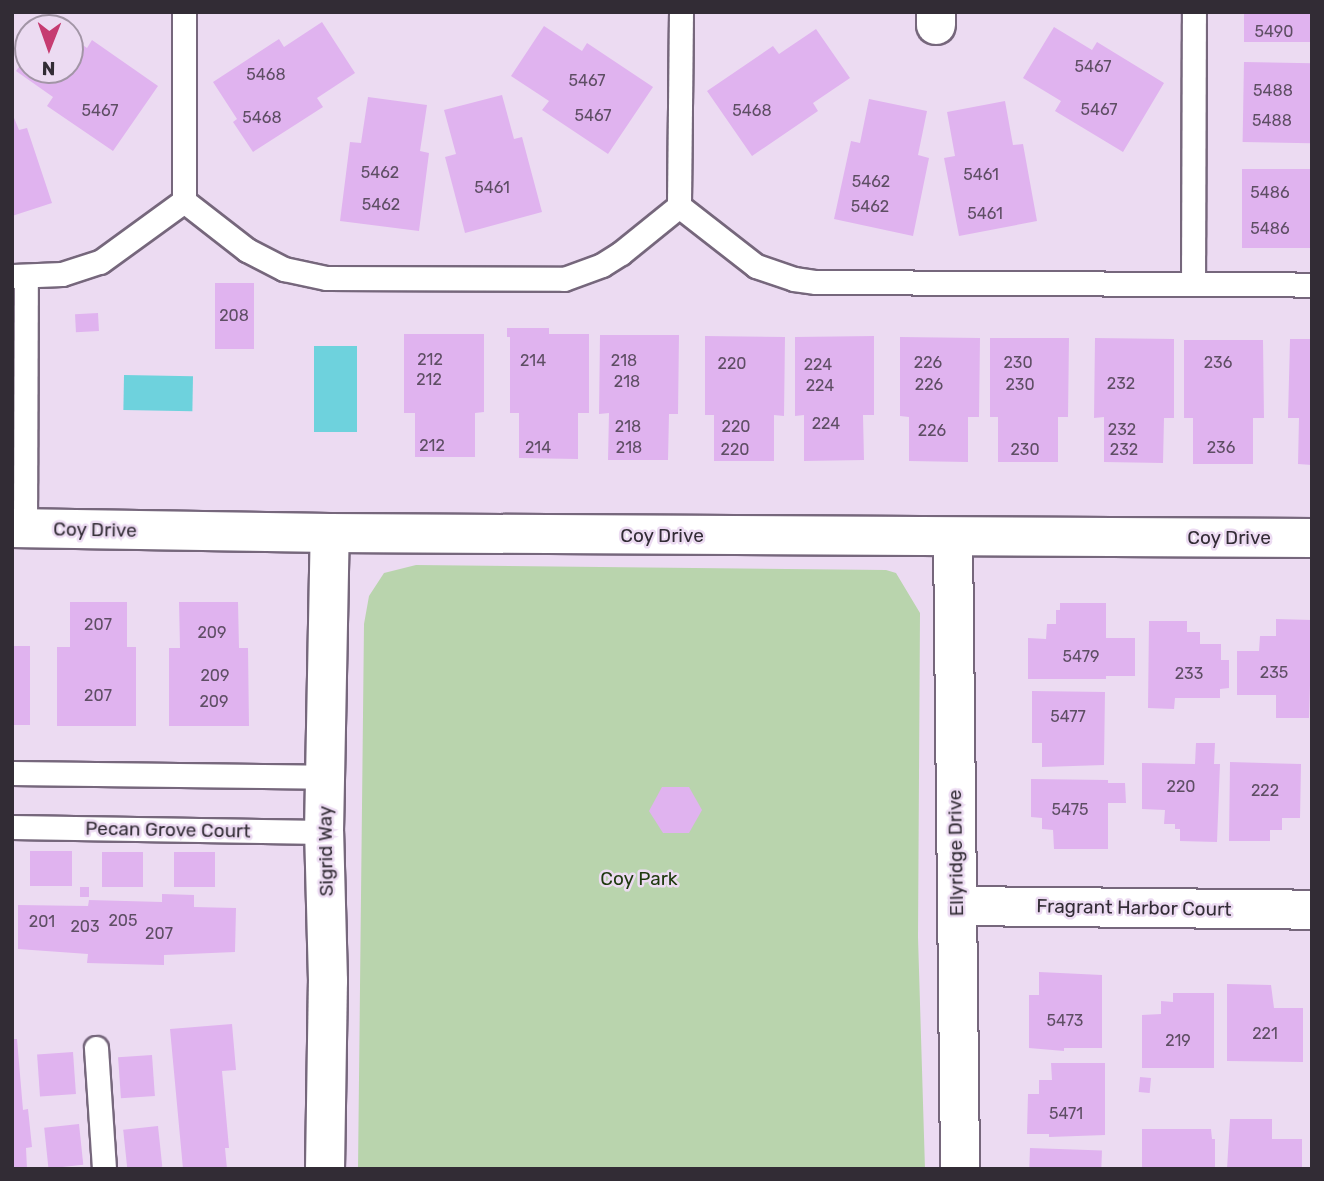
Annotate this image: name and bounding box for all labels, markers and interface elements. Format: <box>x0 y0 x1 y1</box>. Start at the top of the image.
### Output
north arrow <box>14 14 84 84</box>
house number: 5490 <box>1255 22 1293 42</box>
text: N <box>42 57 56 80</box>
house number: 5467 <box>1075 57 1111 77</box>
house number: 5468 <box>246 65 286 85</box>
house number: 5467 <box>569 71 605 91</box>
house number: 5488 <box>1253 81 1293 101</box>
house number: 5467 <box>1081 100 1117 120</box>
house number: 5467 <box>82 101 118 121</box>
house number: 5468 <box>732 101 772 121</box>
house number: 5467 <box>575 106 611 126</box>
house number: 5468 <box>242 108 282 128</box>
house number: 5488 <box>1252 111 1292 131</box>
house number: 5462 <box>361 163 399 183</box>
house number: 5461 <box>963 165 999 185</box>
house number: 5462 <box>852 172 890 192</box>
house number: 5461 <box>474 178 510 198</box>
house number: 5486 <box>1250 183 1290 203</box>
house number: 5462 <box>362 195 400 215</box>
house number: 5462 <box>851 197 889 217</box>
house number: 5461 <box>967 204 1003 224</box>
house number: 5486 <box>1250 219 1290 239</box>
house number: 208 <box>219 306 249 326</box>
house number: 212 <box>417 350 443 370</box>
house number: 214 <box>520 351 546 371</box>
house number: 218 <box>611 351 637 371</box>
house number: 226 <box>914 353 942 373</box>
house number: 230 <box>1003 353 1033 373</box>
house number: 236 <box>1204 353 1232 373</box>
house number: 220 <box>718 354 746 374</box>
house number: 224 <box>804 355 832 375</box>
house number: 212 <box>416 370 442 390</box>
house number: 218 <box>614 372 640 392</box>
house number: 232 <box>1107 374 1135 394</box>
house number: 226 <box>915 375 943 395</box>
house number: 230 <box>1005 375 1035 395</box>
house number: 224 <box>806 376 834 396</box>
house number: 224 <box>812 414 840 434</box>
house number: 218 <box>615 417 641 437</box>
house number: 220 <box>722 417 750 437</box>
house number: 232 <box>1108 420 1136 440</box>
house number: 226 <box>918 421 946 441</box>
house number: 212 <box>419 436 445 456</box>
house number: 214 <box>525 438 551 458</box>
house number: 218 <box>616 438 642 458</box>
house number: 236 <box>1207 438 1235 458</box>
house number: 220 <box>721 440 749 460</box>
house number: 230 <box>1010 440 1040 460</box>
house number: 232 <box>1110 440 1138 460</box>
street label: Coy Drive <box>53 518 137 542</box>
street label: Coy Drive <box>620 525 704 547</box>
street label: Coy Drive <box>1187 527 1271 549</box>
house number: 207 <box>84 615 112 635</box>
house number: 209 <box>197 623 227 643</box>
house number: 5479 <box>1063 647 1099 667</box>
house number: 235 <box>1260 663 1288 683</box>
house number: 233 <box>1175 664 1203 684</box>
house number: 209 <box>200 666 230 686</box>
house number: 207 <box>84 686 112 706</box>
house number: 209 <box>199 692 229 712</box>
house number: 5477 <box>1050 707 1086 727</box>
house number: 220 <box>1167 777 1195 797</box>
house number: 222 <box>1251 781 1279 801</box>
street label: Ellyridge Drive <box>943 789 969 917</box>
house number: 5475 <box>1052 800 1088 820</box>
street label: Sigrid Way <box>314 805 338 897</box>
street label: Pecan Grove Court <box>85 817 251 843</box>
park label: Coy Park <box>600 868 678 890</box>
street label: Fragrant Harbor Court <box>1036 895 1232 921</box>
house number: 205 <box>108 911 138 931</box>
house number: 201 <box>29 912 55 932</box>
house number: 203 <box>70 917 100 937</box>
house number: 207 <box>145 924 173 944</box>
house number: 5473 <box>1047 1011 1083 1031</box>
house number: 221 <box>1252 1024 1278 1044</box>
house number: 219 <box>1165 1031 1191 1051</box>
house number: 5471 <box>1049 1104 1083 1124</box>

